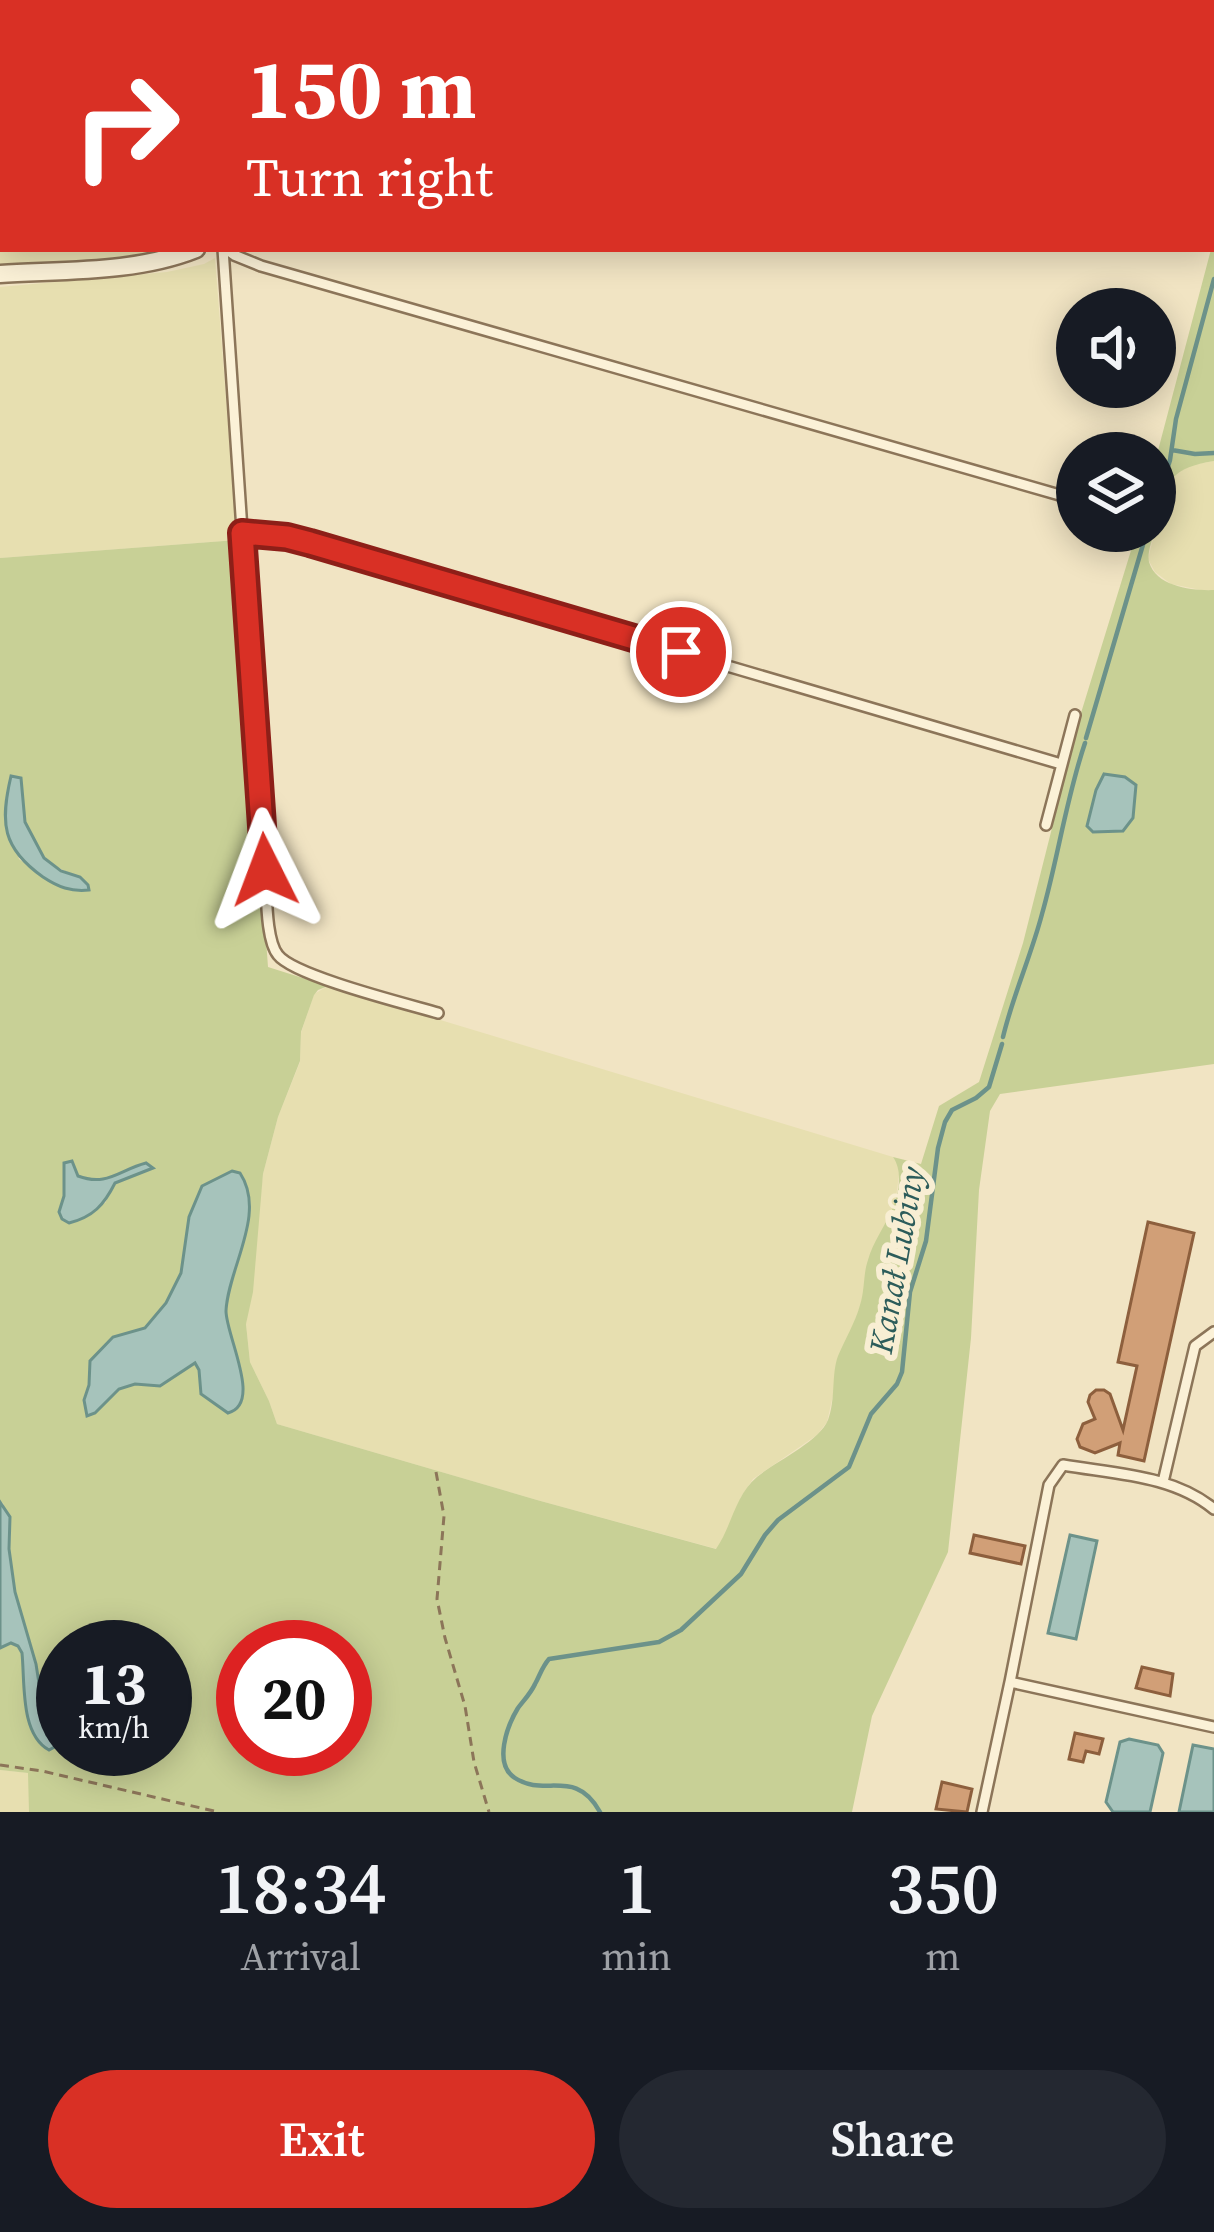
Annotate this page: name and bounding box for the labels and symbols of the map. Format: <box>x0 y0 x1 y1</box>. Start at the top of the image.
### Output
pin <box>630 601 732 703</box>
position arrow <box>202 807 328 933</box>
water label: Kanał Lubiny <box>858 1162 935 1358</box>
speed limit sign: 20 <box>216 1620 372 1776</box>

